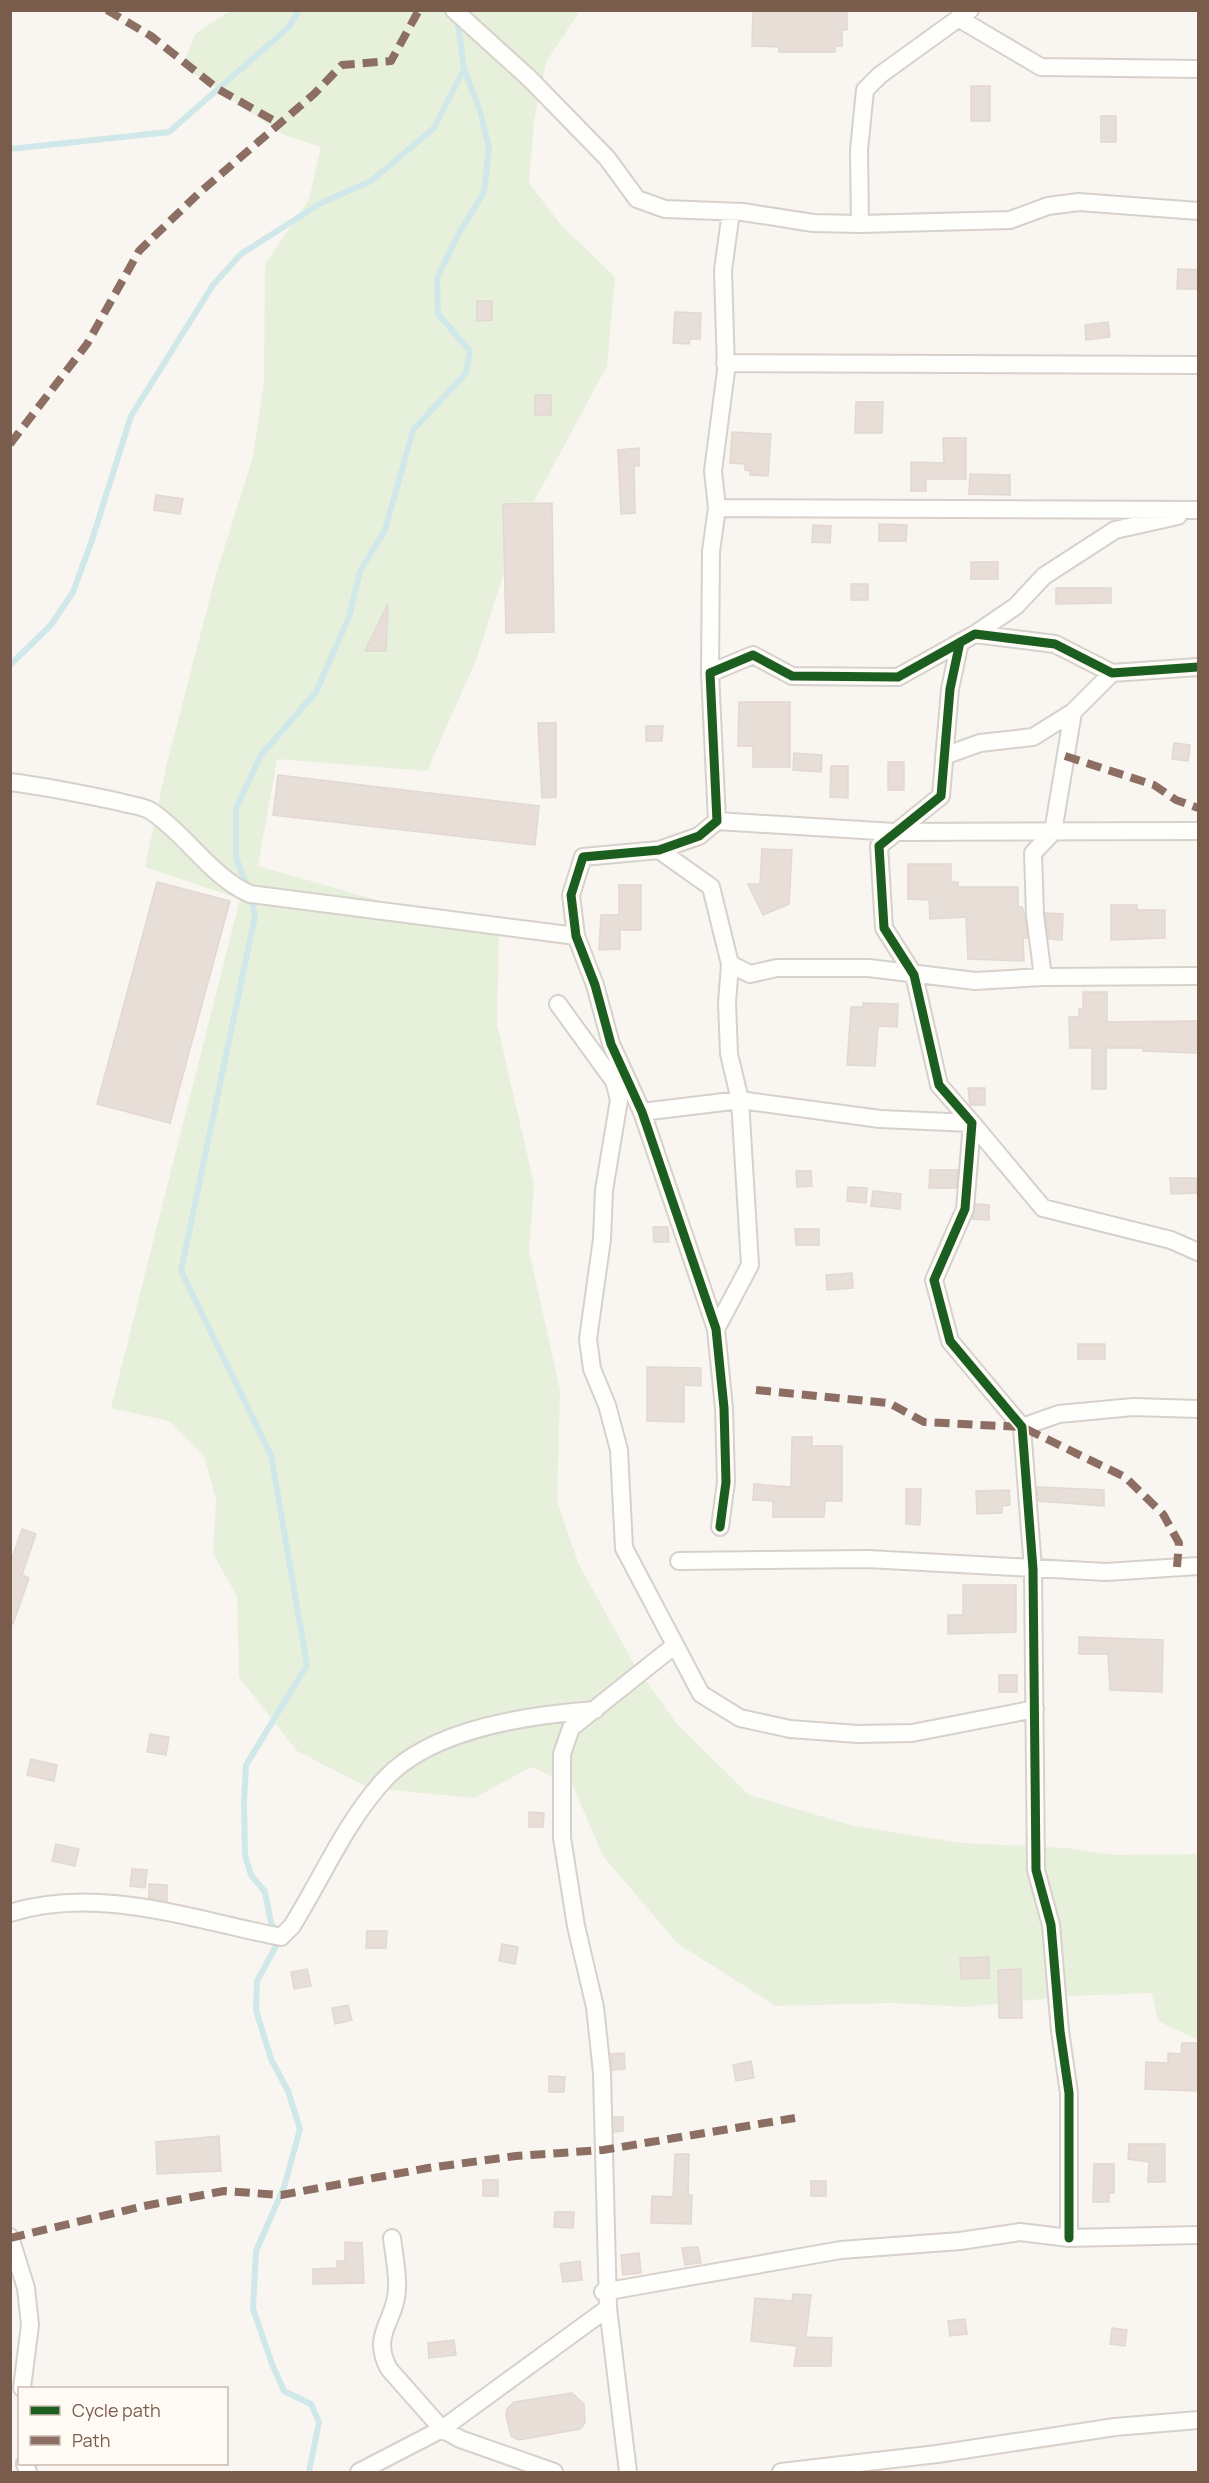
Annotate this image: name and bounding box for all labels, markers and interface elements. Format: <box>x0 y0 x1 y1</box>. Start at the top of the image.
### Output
legend <box>18 2387 228 2465</box>
text: Cycle path <box>72 2398 161 2422</box>
text: Path <box>72 2428 110 2452</box>

